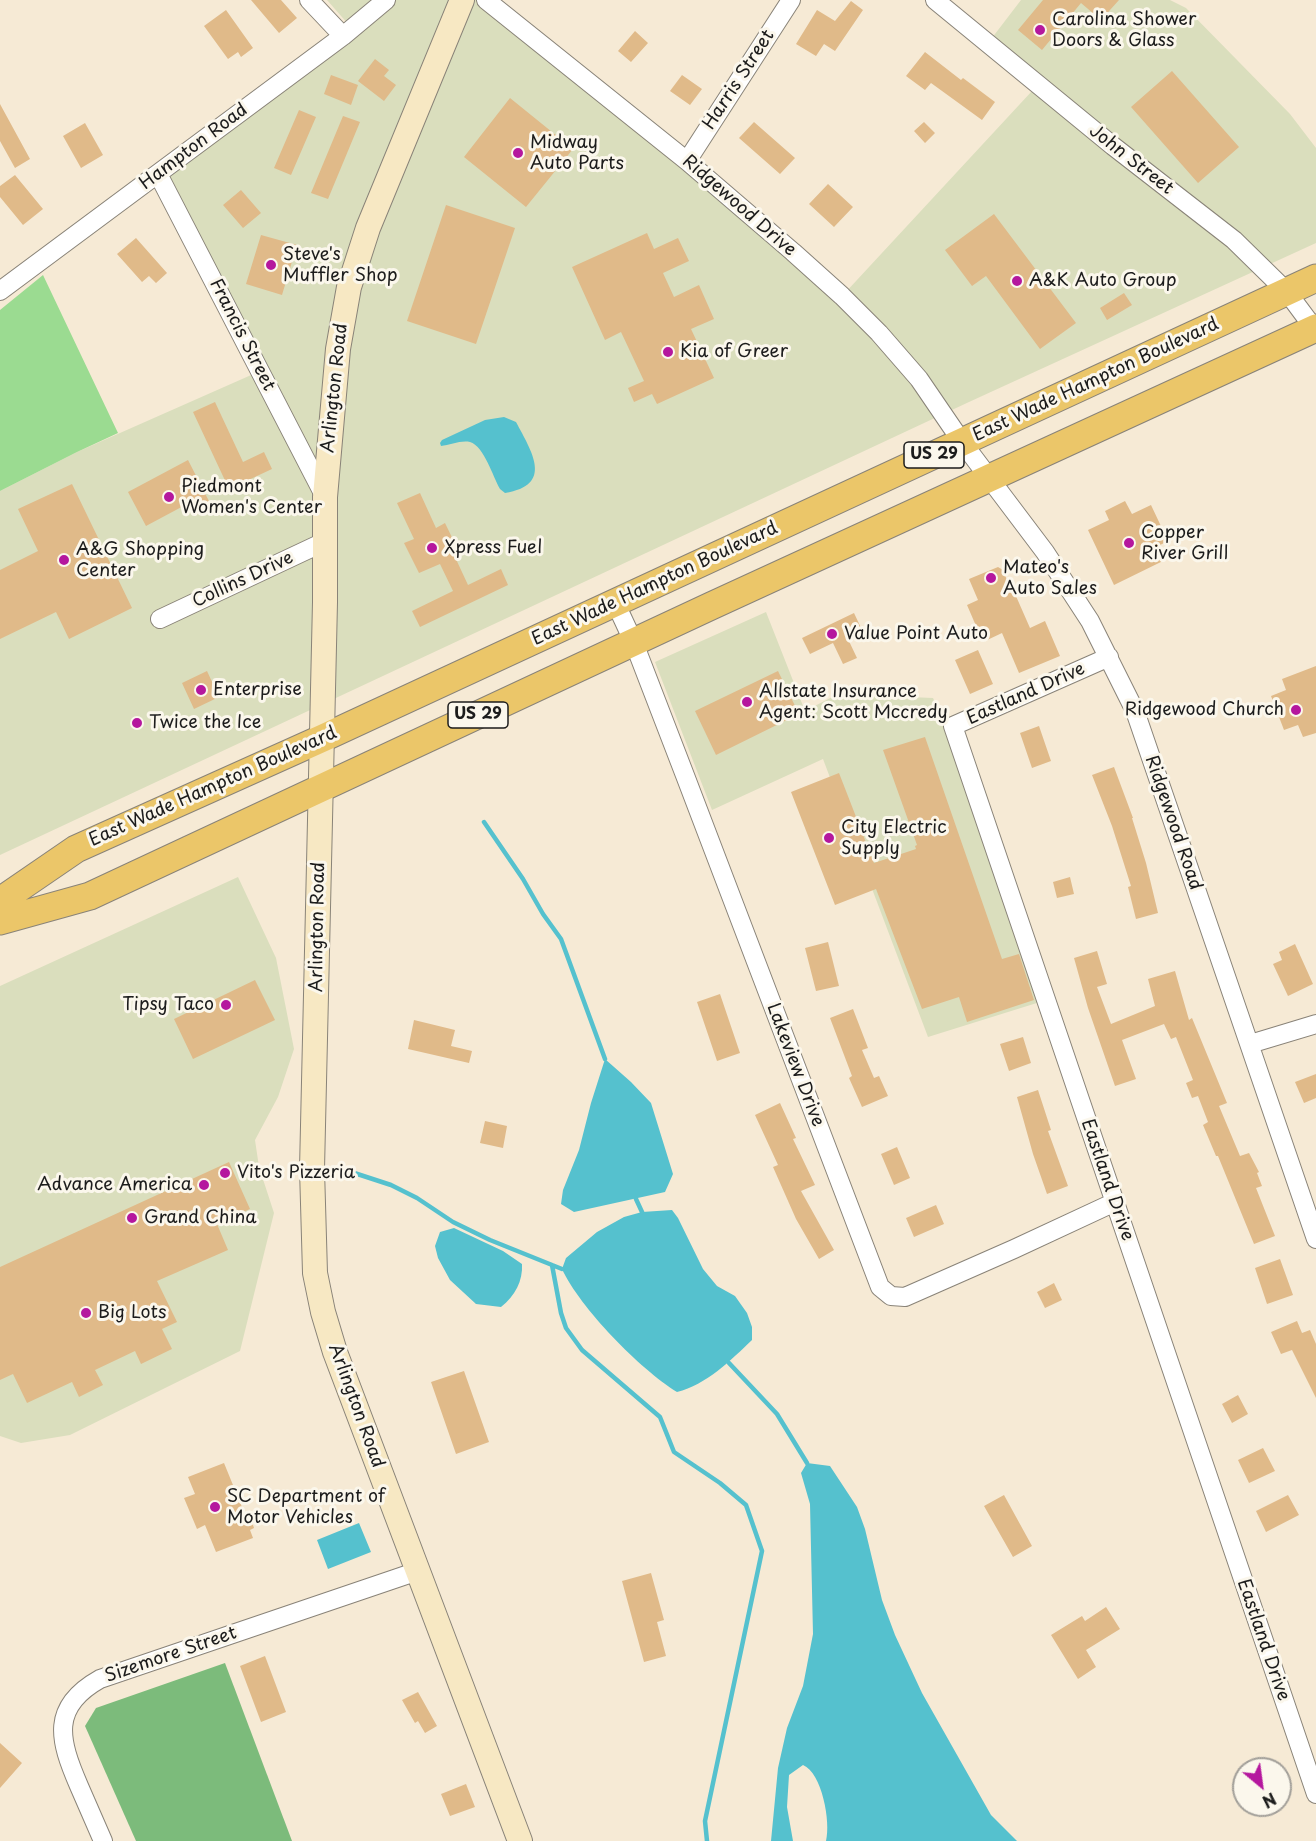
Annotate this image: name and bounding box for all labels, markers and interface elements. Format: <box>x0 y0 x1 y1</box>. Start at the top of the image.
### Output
place label: Carolina Shower Doors & Glass <box>1052 9 1196 52</box>
marker: Carolina Shower Doors & Glass <box>1033 23 1047 37</box>
street label: Harris Street <box>699 26 779 134</box>
street label: Hampton Road <box>136 99 252 195</box>
street label: John Street <box>1084 120 1178 200</box>
place label: Midway Auto Parts <box>530 132 624 174</box>
marker: Midway Auto Parts <box>511 146 525 160</box>
street label: Ridgewood Drive <box>678 151 800 261</box>
place label: Steve's Muffler Shop <box>283 244 398 286</box>
marker: Steve's Muffler Shop <box>264 258 278 272</box>
place label: A&K Auto Group <box>1029 270 1177 292</box>
marker: A&K Auto Group <box>1010 274 1024 288</box>
street label: Francis Street <box>205 275 279 395</box>
street label: East Wade Hampton Boulevard <box>970 313 1222 447</box>
street label: Arlington Road <box>317 322 353 454</box>
place label: Kia of Greer <box>680 341 788 363</box>
marker: Kia of Greer <box>661 345 675 359</box>
road number: US 29 <box>904 442 964 468</box>
place label: Piedmont Women's Center <box>181 476 322 518</box>
marker: Piedmont Women's Center <box>162 490 176 504</box>
street label: East Wade Hampton Boulevard <box>529 517 781 651</box>
place label: Copper River Grill <box>1141 522 1228 564</box>
marker: Copper River Grill <box>1122 536 1136 550</box>
place label: Xpress Fuel <box>444 537 542 559</box>
place label: A&G Shopping Center <box>76 539 204 582</box>
marker: Xpress Fuel <box>425 541 439 555</box>
street label: Collins Drive <box>189 547 297 613</box>
marker: A&G Shopping Center <box>57 553 71 567</box>
place label: Mateo's Auto Sales <box>1003 557 1097 600</box>
marker: Mateo's Auto Sales <box>984 571 998 585</box>
place label: Value Point Auto <box>844 623 988 645</box>
marker: Value Point Auto <box>825 627 839 641</box>
street label: Eastland Drive <box>964 658 1088 730</box>
place label: Enterprise <box>213 679 302 701</box>
place label: Allstate Insurance Agent: Scott Mccredy <box>759 681 948 724</box>
marker: Enterprise <box>194 683 208 697</box>
marker: Allstate Insurance Agent: Scott Mccredy <box>740 695 754 709</box>
place label: Ridgewood Church <box>1125 699 1284 721</box>
road number: US 29 <box>448 702 508 728</box>
marker: Ridgewood Church <box>1289 703 1303 717</box>
place label: Twice the Ice <box>149 712 261 734</box>
marker: Twice the Ice <box>130 716 144 730</box>
street label: East Wade Hampton Boulevard <box>86 722 340 852</box>
street label: Ridgewood Road <box>1140 753 1206 893</box>
place label: City Electric Supply <box>841 817 947 860</box>
marker: City Electric Supply <box>822 831 836 845</box>
street label: Arlington Road <box>306 862 330 992</box>
place label: Tipsy Taco <box>122 994 214 1016</box>
marker: Tipsy Taco <box>219 998 233 1012</box>
street label: Lakeview Drive <box>762 1000 828 1130</box>
street label: Eastland Drive <box>1076 1116 1138 1244</box>
place label: Vito's Pizzeria <box>237 1162 355 1184</box>
marker: Vito's Pizzeria <box>218 1166 232 1180</box>
place label: Advance America <box>37 1174 192 1196</box>
marker: Advance America <box>197 1178 211 1192</box>
place label: Grand China <box>144 1207 256 1229</box>
marker: Grand China <box>125 1211 139 1225</box>
place label: Big Lots <box>98 1302 166 1324</box>
marker: Big Lots <box>79 1306 93 1320</box>
street label: Arlington Road <box>324 1341 388 1471</box>
place label: SC Department of Motor Vehicles <box>227 1486 385 1528</box>
marker: SC Department of Motor Vehicles <box>208 1500 222 1514</box>
street label: Eastland Drive <box>1232 1576 1294 1704</box>
street label: Sizemore Street <box>102 1622 240 1688</box>
north arrow <box>1232 1757 1292 1817</box>
text: N <box>1258 1787 1281 1815</box>

